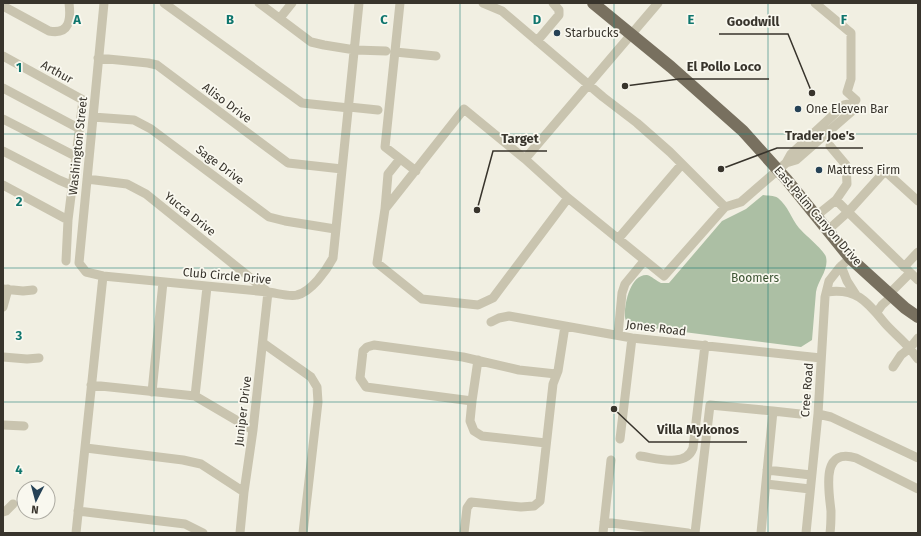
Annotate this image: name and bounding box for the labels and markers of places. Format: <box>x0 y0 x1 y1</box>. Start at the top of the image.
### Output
callout: Goodwill <box>719 9 788 34</box>
place label: Starbucks <box>565 26 619 40</box>
marker: Starbucks <box>552 28 562 38</box>
callout: El Pollo Loco <box>679 54 769 79</box>
place label: One Eleven Bar <box>806 102 889 116</box>
marker: One Eleven Bar <box>793 104 803 114</box>
callout: Trader Joe's <box>777 123 863 148</box>
callout: Target <box>493 126 547 151</box>
place label: Mattress Firm <box>827 163 900 177</box>
marker: Mattress Firm <box>814 165 824 175</box>
callout: Villa Mykonos <box>649 417 747 442</box>

